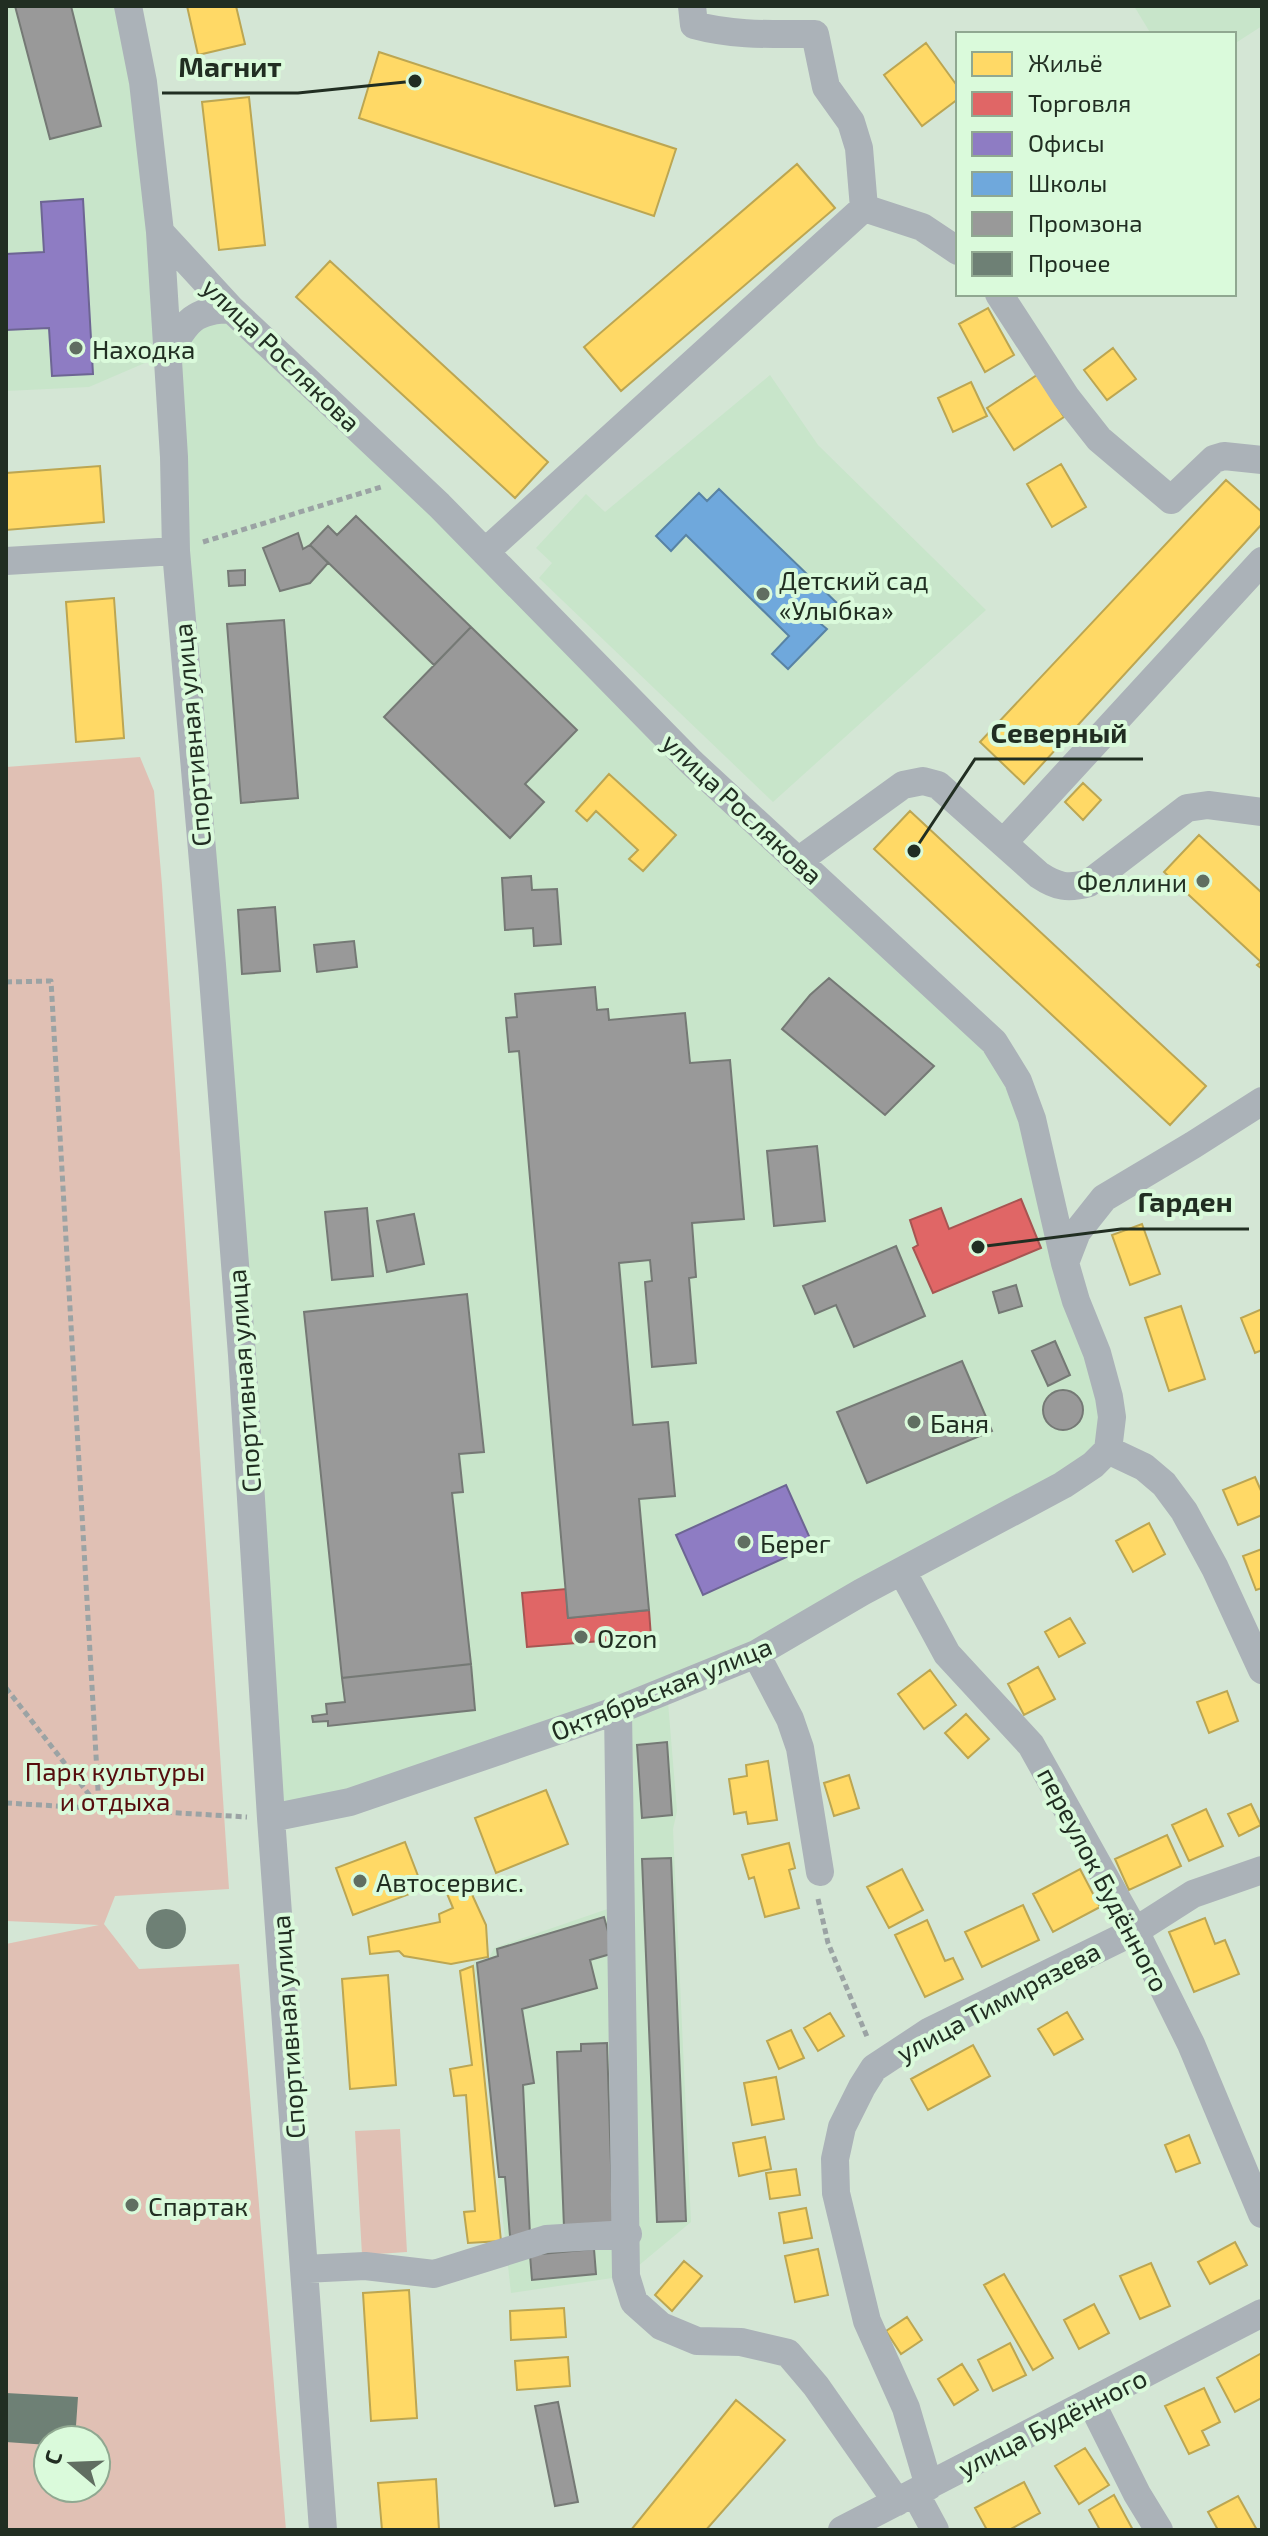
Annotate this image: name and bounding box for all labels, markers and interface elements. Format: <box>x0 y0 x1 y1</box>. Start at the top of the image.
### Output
legend <box>956 32 1236 296</box>
callout: Магнит <box>162 41 298 93</box>
text: Жильё <box>1028 48 1103 77</box>
text: Магнит <box>178 49 282 83</box>
text: Торговля <box>1028 88 1131 117</box>
text: Офисы <box>1028 128 1105 157</box>
text: Школы <box>1028 168 1107 197</box>
text: Промзона <box>1028 208 1143 237</box>
text: Прочее <box>1028 248 1110 277</box>
street label: улица Рослякова <box>196 271 367 438</box>
place label: Находка <box>92 333 195 364</box>
marker: Находка <box>67 339 85 357</box>
place label: Детский сад «Улыбка» <box>779 564 929 625</box>
marker: Детский сад «Улыбка» <box>754 585 772 603</box>
street label: Спортивная улица <box>166 622 217 848</box>
callout: Северный <box>975 707 1143 759</box>
text: Северный <box>991 715 1127 749</box>
street label: улица Рослякова <box>656 726 829 891</box>
place label: Феллини <box>1077 866 1187 897</box>
marker: Феллини <box>1194 872 1212 890</box>
callout: Гарден <box>1121 1177 1249 1229</box>
text: Гарден <box>1137 1184 1233 1218</box>
street label: Спортивная улица <box>220 1268 267 1494</box>
place label: Баня <box>930 1407 989 1438</box>
marker: Баня <box>905 1413 923 1431</box>
place label: Берег <box>760 1527 831 1558</box>
marker: Берег <box>735 1533 753 1551</box>
place label: Ozon <box>597 1622 657 1653</box>
marker: Ozon <box>572 1628 590 1646</box>
street label: Октябрьская улица <box>546 1630 776 1747</box>
park label: Парк культуры и отдыха <box>25 1755 205 1816</box>
street label: переулок Будённого <box>1031 1762 1176 1997</box>
place label: Автосервис. <box>376 1866 524 1897</box>
marker: Автосервис. <box>351 1872 369 1890</box>
street label: Спортивная улица <box>264 1914 311 2140</box>
street label: улица Тимирязева <box>891 1934 1106 2069</box>
place label: Спартак <box>148 2190 248 2221</box>
marker: Спартак <box>123 2196 141 2214</box>
street label: улица Будённого <box>952 2361 1152 2484</box>
north arrow <box>32 2424 112 2504</box>
text: С <box>38 2447 67 2468</box>

